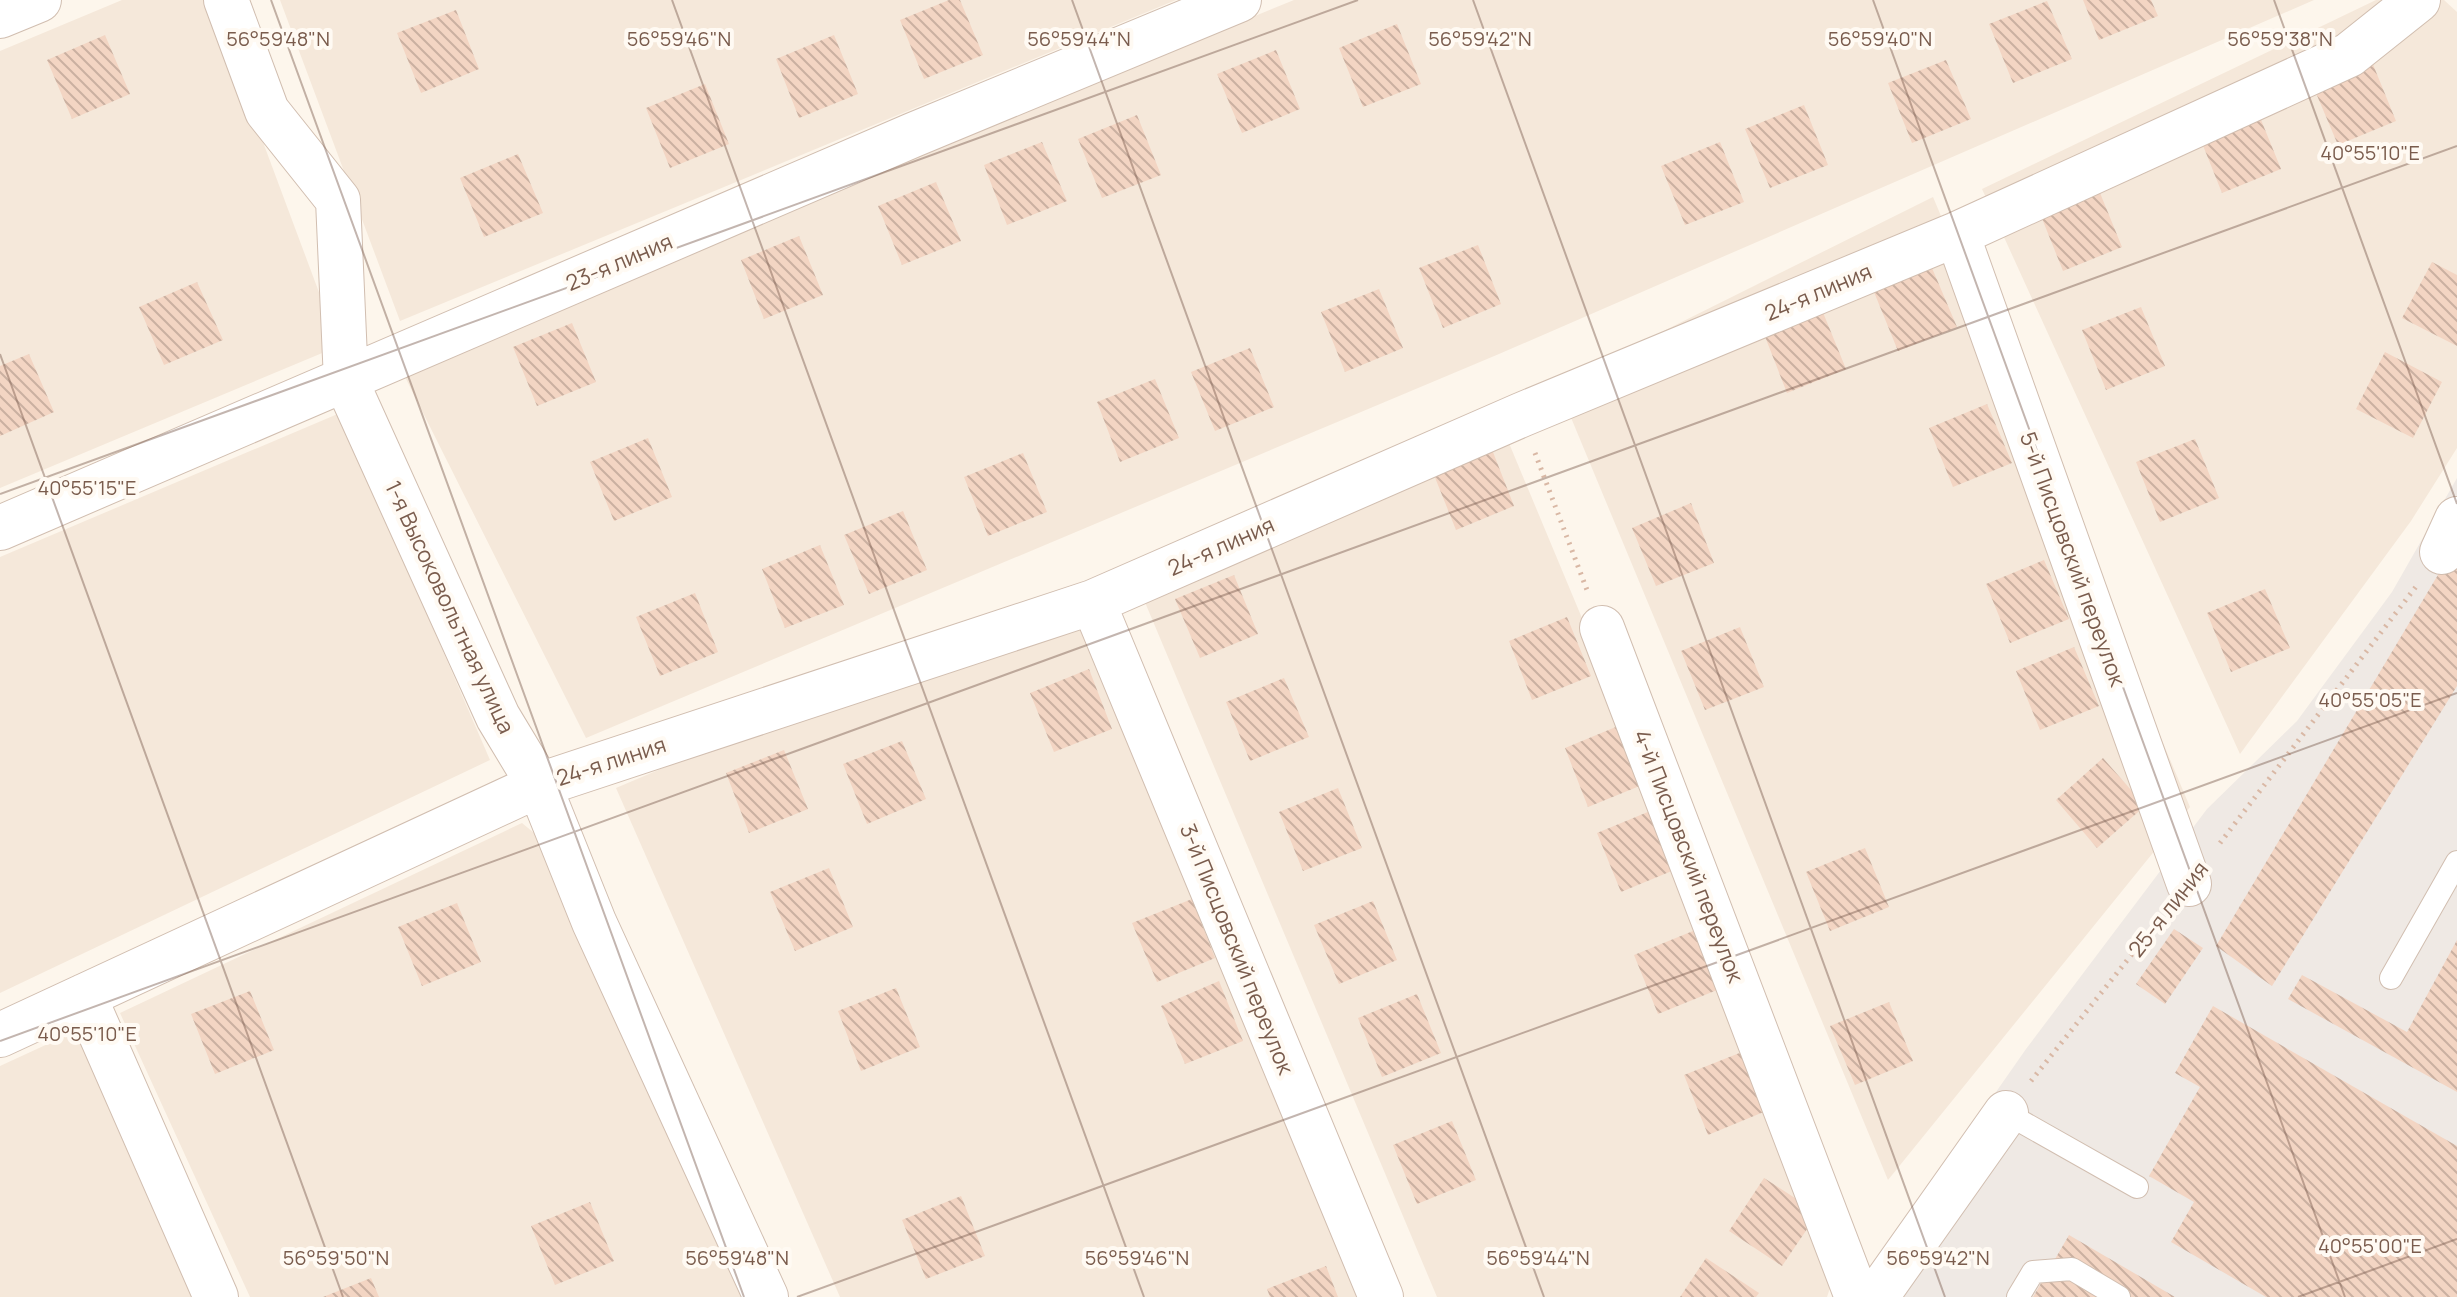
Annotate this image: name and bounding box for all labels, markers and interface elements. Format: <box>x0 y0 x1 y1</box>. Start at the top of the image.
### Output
text: 56°59'48"N <box>226 25 330 52</box>
text: 56°59'46"N <box>627 25 731 52</box>
text: 56°59'44"N <box>1027 25 1131 52</box>
text: 56°59'42"N <box>1428 25 1532 52</box>
text: 56°59'40"N <box>1828 25 1932 52</box>
text: 56°59'38"N <box>2227 25 2333 52</box>
text: 40°55'10"E <box>2320 139 2420 166</box>
street label: 23-я линия <box>561 226 677 298</box>
street label: 24-я линия <box>1760 256 1876 328</box>
street label: 5-й Писцовский переулок <box>2013 428 2133 691</box>
text: 40°55'15"E <box>38 474 136 501</box>
street label: 1-я Высоковольтная улица <box>378 476 522 738</box>
street label: 24-я линия <box>1163 509 1279 583</box>
text: 40°55'05"E <box>2318 686 2422 713</box>
street label: 4-й Писцовский переулок <box>1627 725 1752 988</box>
street label: 24-я линия <box>552 729 670 793</box>
street label: 3-й Писцовский переулок <box>1173 819 1301 1080</box>
street label: 25-я линия <box>2121 855 2215 963</box>
text: 40°55'10"E <box>37 1020 137 1047</box>
text: 40°55'00"E <box>2318 1232 2422 1259</box>
text: 56°59'50"N <box>283 1244 389 1271</box>
text: 56°59'48"N <box>685 1244 789 1271</box>
text: 56°59'46"N <box>1085 1244 1189 1271</box>
text: 56°59'44"N <box>1486 1244 1590 1271</box>
text: 56°59'42"N <box>1886 1244 1990 1271</box>

